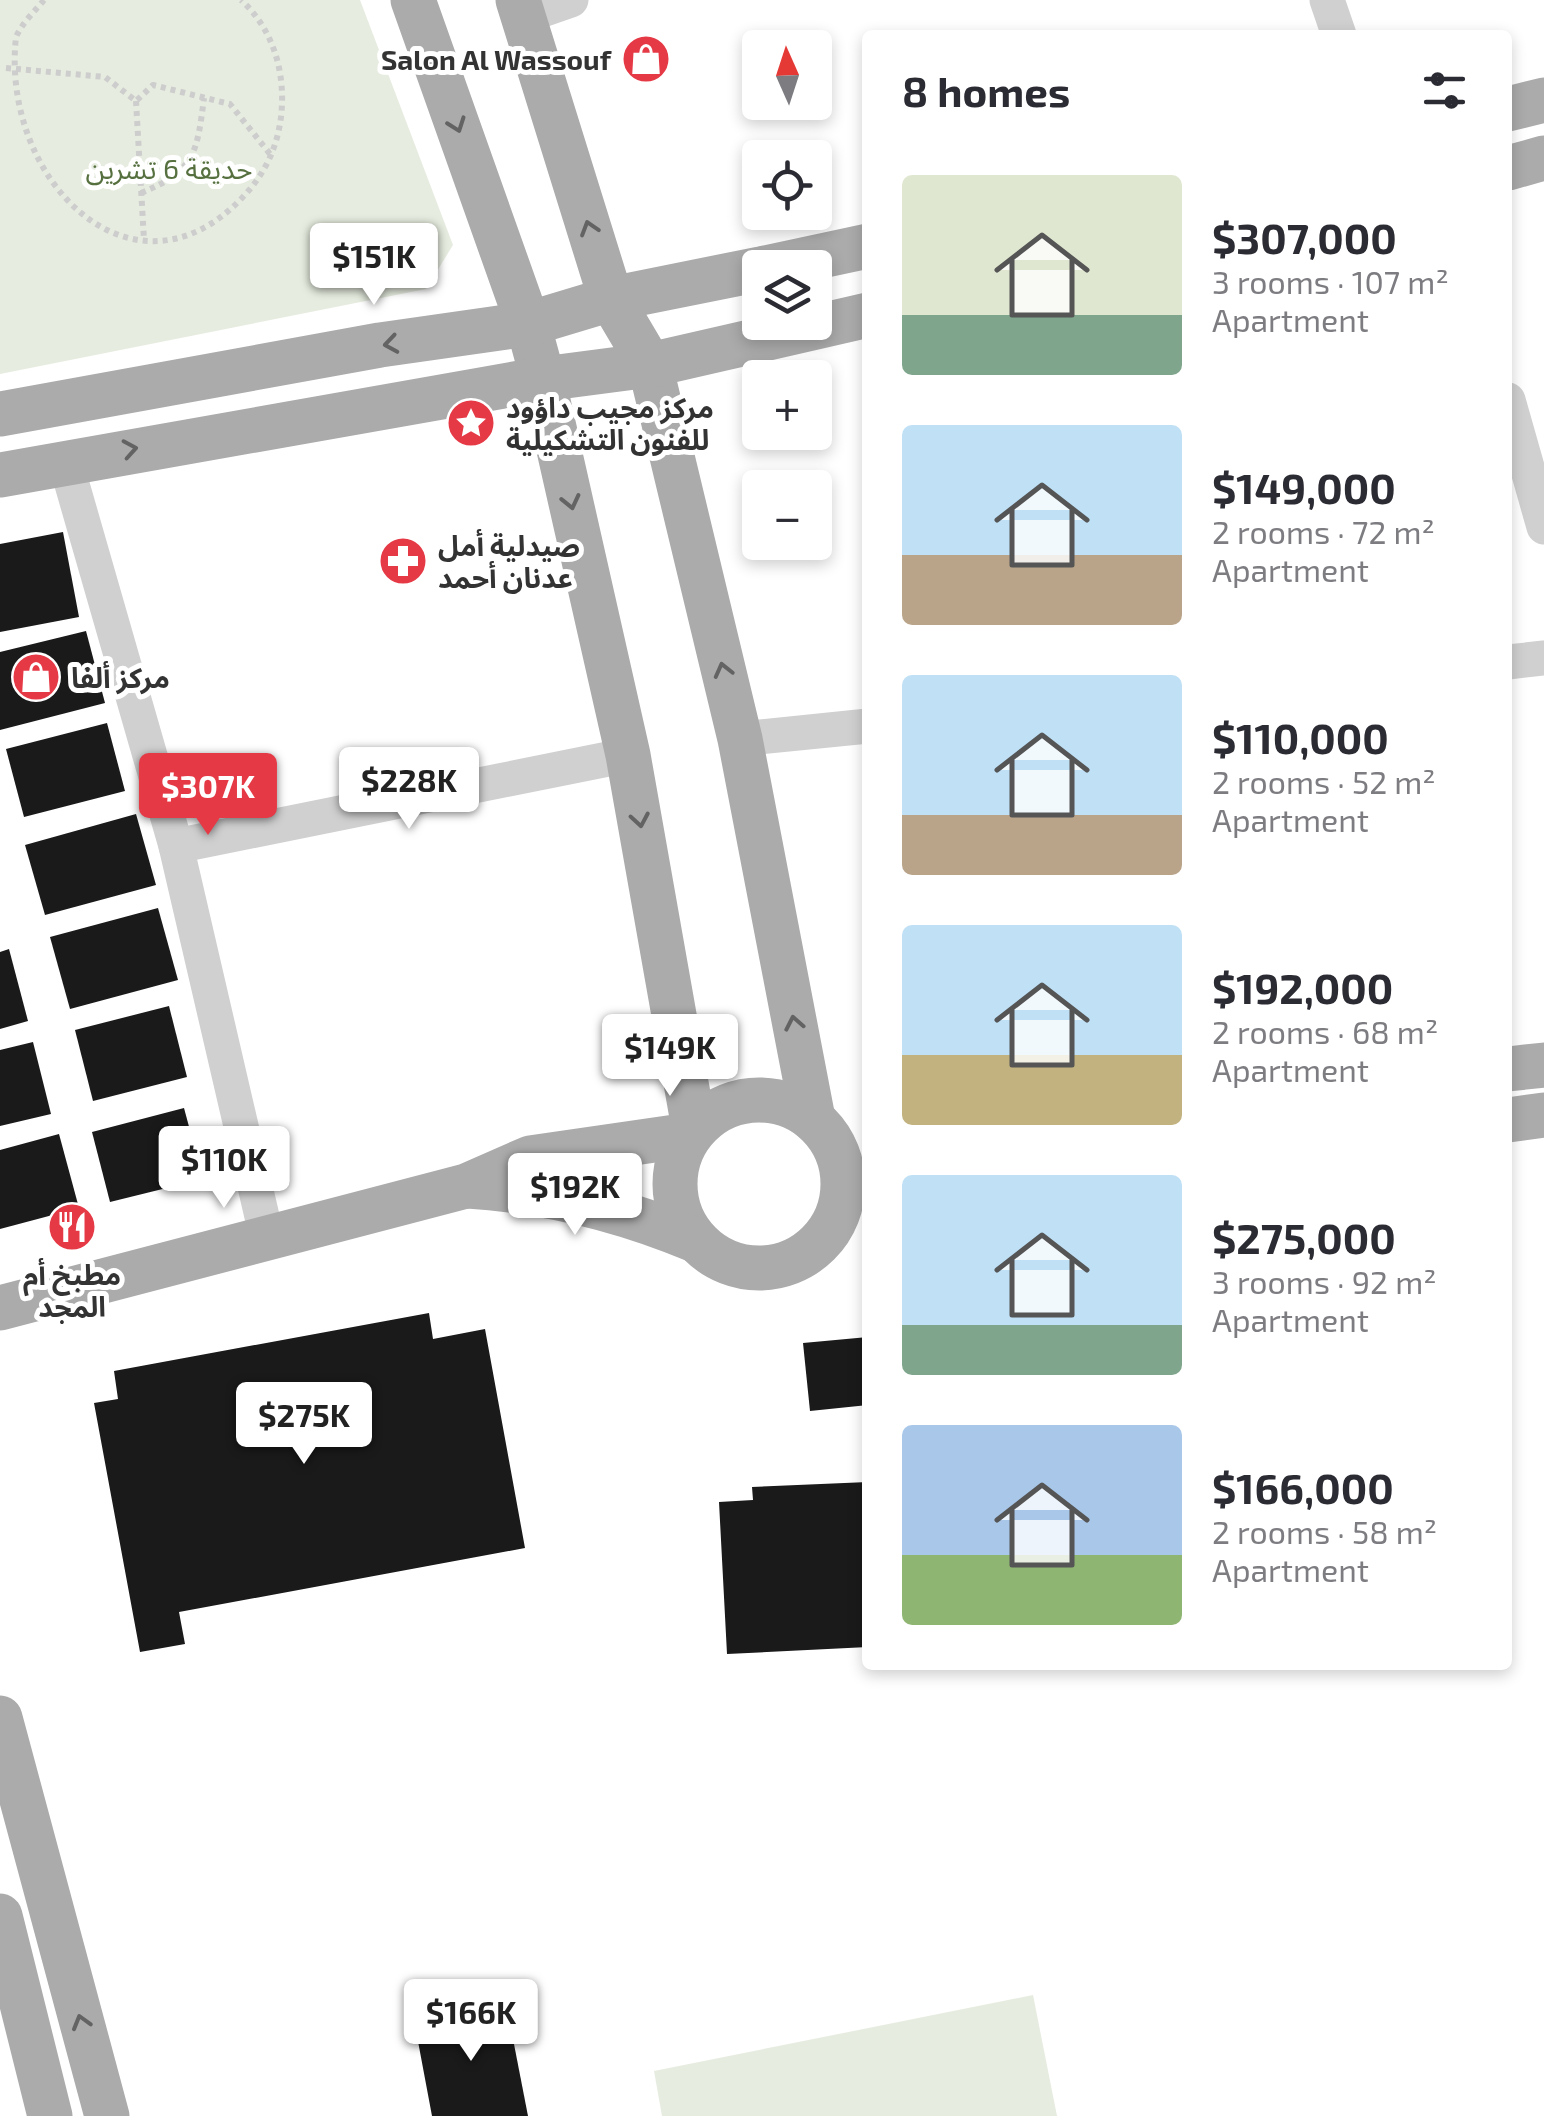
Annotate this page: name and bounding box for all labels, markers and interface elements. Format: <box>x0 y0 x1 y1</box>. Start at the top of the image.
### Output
north arrow <box>742 30 832 120</box>
map controls <box>742 30 832 560</box>
shop icon: Salon Al Wassouf <box>620 33 672 85</box>
place label: Salon Al Wassouf <box>381 42 612 76</box>
icon: filters <box>1417 63 1472 118</box>
text: 8 homes <box>902 65 1070 115</box>
one-way arrow <box>445 115 466 132</box>
button: locate <box>742 140 832 230</box>
park label: حديقة 6 تشرين <box>86 151 253 186</box>
text: $307,000 <box>1212 212 1397 262</box>
icon: home <box>982 215 1102 335</box>
one-way arrow <box>581 220 601 237</box>
pin: $151K <box>304 223 444 308</box>
text: $151K <box>332 236 416 274</box>
button: layers <box>742 250 832 340</box>
text: 3 rooms · 107 m² <box>1212 262 1449 300</box>
text: Apartment <box>1212 300 1369 338</box>
one-way arrow <box>382 332 399 353</box>
button: + <box>742 360 832 450</box>
place label: مركز مجيب داؤود للفنون التشكيلية <box>506 390 714 456</box>
place icon: مركز مجيب داؤود للفنون التشكيلية <box>445 397 497 449</box>
one-way arrow <box>122 439 138 460</box>
text: $149,000 <box>1212 462 1396 512</box>
icon: home <box>982 465 1102 585</box>
button: − <box>742 470 832 560</box>
one-way arrow <box>559 494 580 511</box>
text: 2 rooms · 72 m² <box>1212 512 1435 550</box>
place label: صيدلية أمل عدنان أحمد <box>438 528 580 594</box>
pharmacy icon: صيدلية أمل عدنان أحمد <box>377 535 429 587</box>
text: Apartment <box>1212 550 1369 588</box>
shop icon: مركز ألفا <box>10 651 62 703</box>
place label: مركز ألفا <box>71 660 170 695</box>
one-way arrow <box>714 662 735 679</box>
text: $110,000 <box>1212 712 1389 762</box>
icon: home <box>982 715 1102 835</box>
pin: $228K <box>339 747 479 832</box>
pin: $307K <box>138 753 278 838</box>
text: $228K <box>361 760 457 798</box>
text: 2 rooms · 52 m² <box>1212 762 1436 800</box>
text: $307K <box>161 766 255 804</box>
text: Apartment <box>1212 800 1369 838</box>
one-way arrow <box>629 812 650 828</box>
text: $192,000 <box>1212 962 1393 1012</box>
icon: home <box>982 965 1102 1085</box>
text: 2 rooms · 68 m² <box>1212 1012 1438 1050</box>
pin: $149K <box>600 1014 740 1099</box>
one-way arrow <box>785 1015 806 1032</box>
text: $149K <box>624 1027 716 1065</box>
text: Apartment <box>1212 1050 1369 1088</box>
pin: $110K <box>154 1126 294 1211</box>
text: $110K <box>181 1139 267 1177</box>
pin: $192K <box>505 1153 645 1238</box>
text: $192K <box>530 1166 620 1204</box>
restaurant icon: مطبخ أم المجد <box>46 1201 98 1253</box>
text: $275,000 <box>1212 1212 1396 1262</box>
icon: home <box>982 1215 1102 1335</box>
place label: مطبخ أم المجد <box>23 1257 121 1324</box>
text: 3 rooms · 92 m² <box>1212 1262 1437 1300</box>
text: Apartment <box>1212 1300 1369 1338</box>
pin: $275K <box>234 1382 374 1467</box>
text: $275K <box>258 1395 350 1433</box>
text: $166,000 <box>1212 1462 1394 1512</box>
icon: home <box>982 1465 1102 1585</box>
text: 2 rooms · 58 m² <box>1212 1512 1437 1550</box>
text: Apartment <box>1212 1550 1369 1588</box>
pin: $166K <box>401 1979 541 2064</box>
text: $166K <box>426 1992 516 2030</box>
one-way arrow <box>72 2014 93 2031</box>

